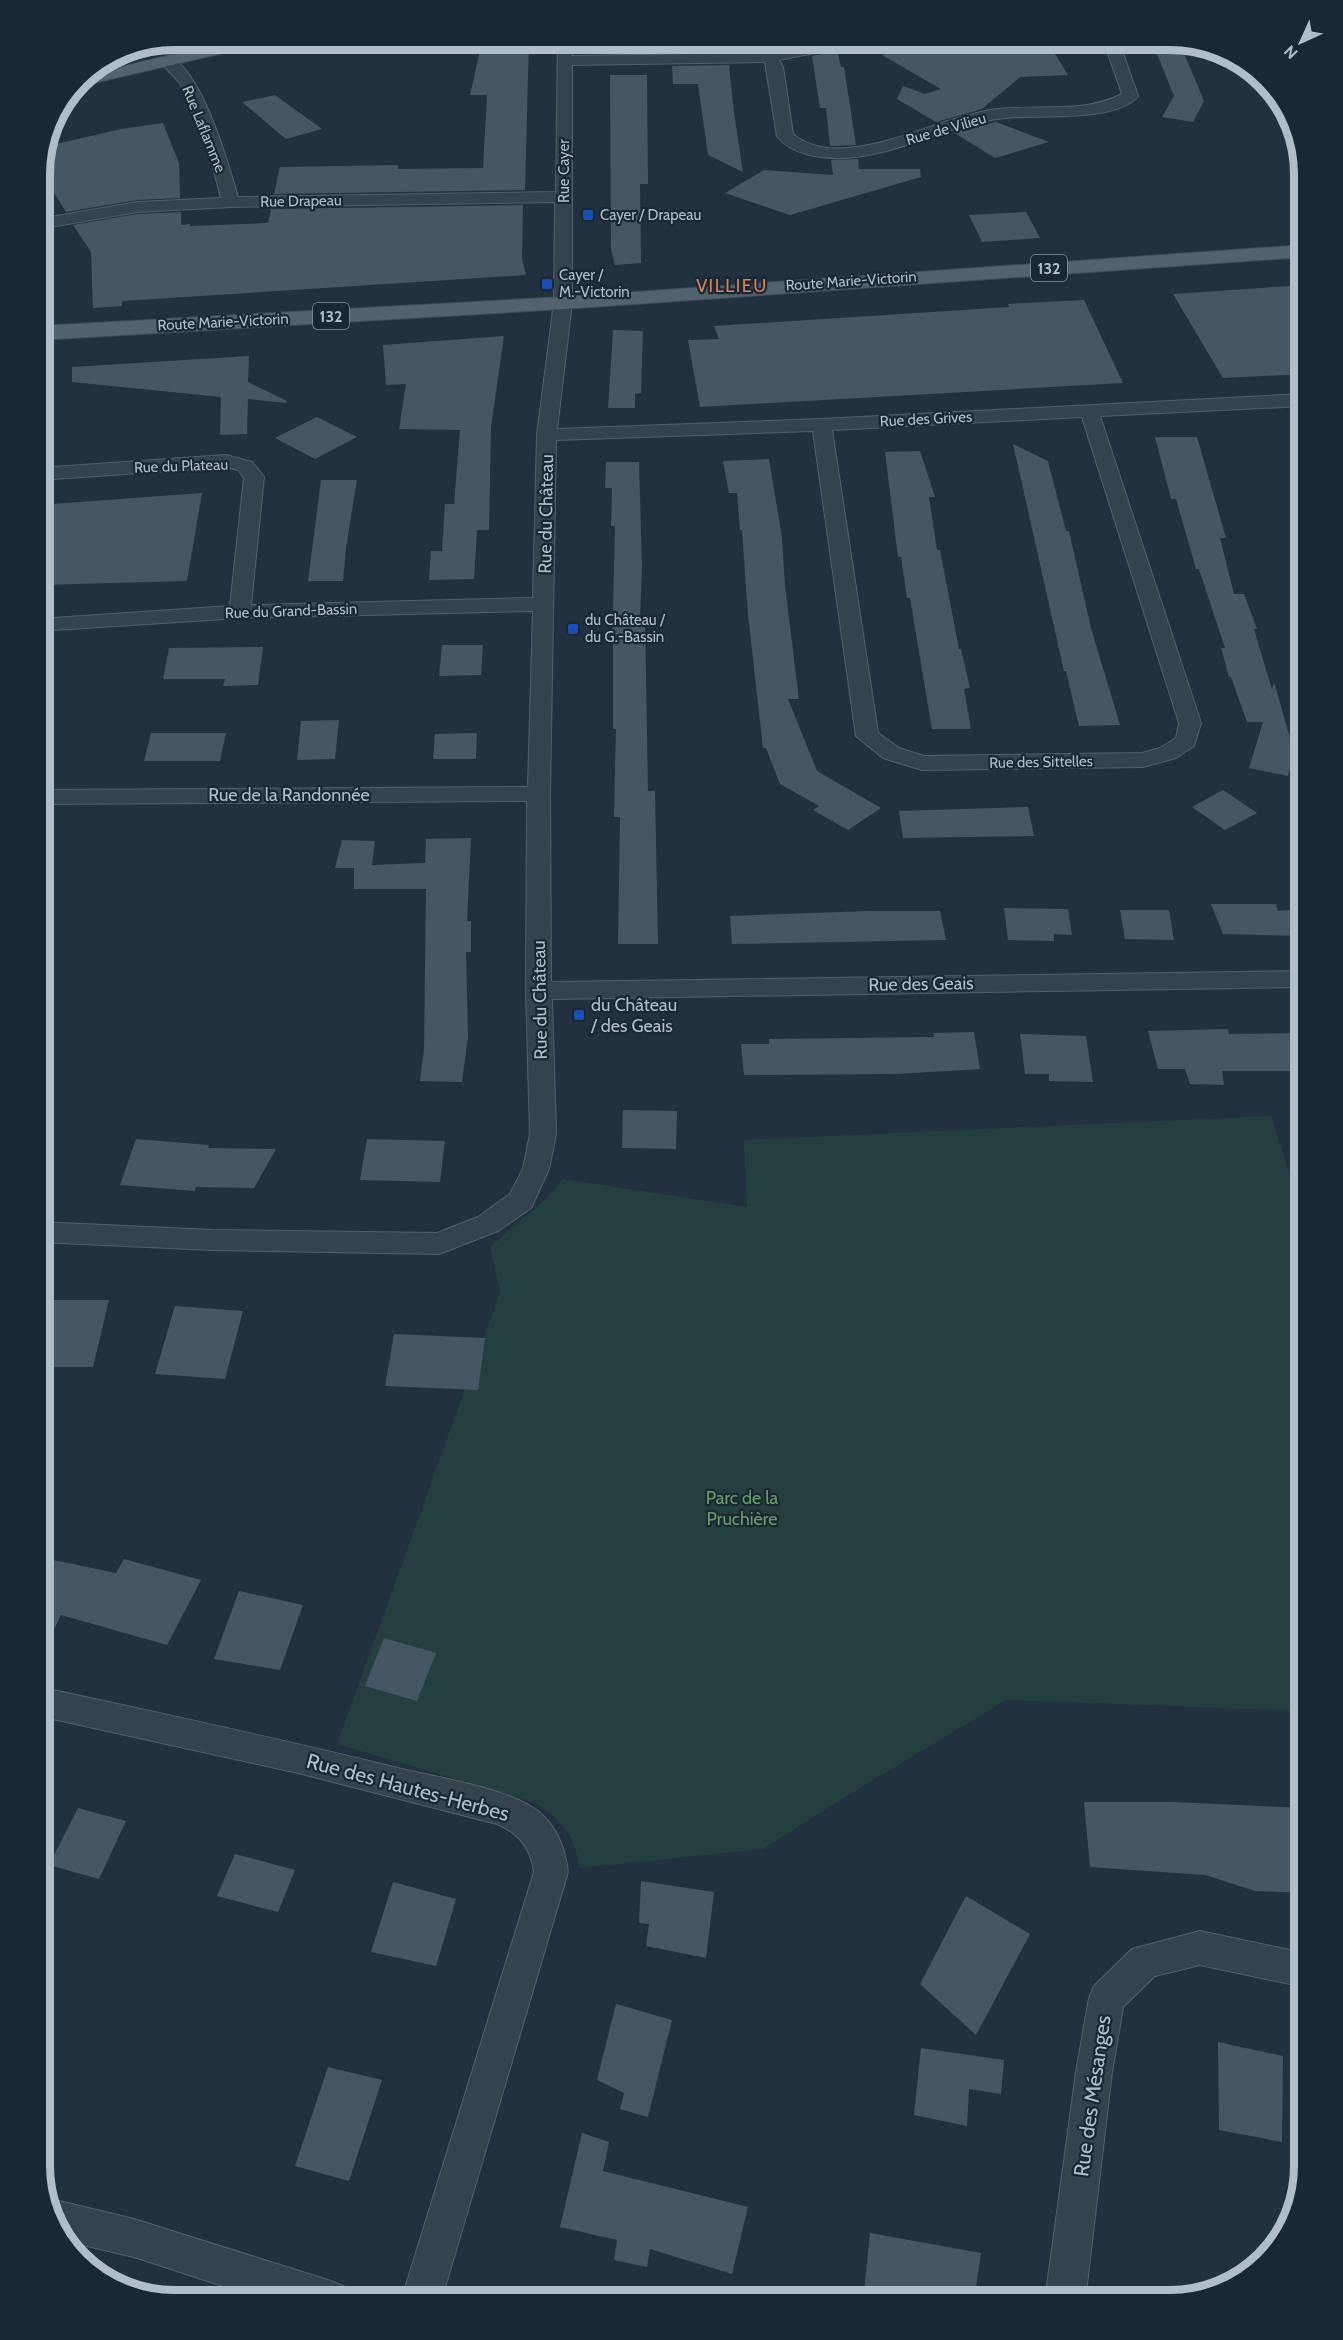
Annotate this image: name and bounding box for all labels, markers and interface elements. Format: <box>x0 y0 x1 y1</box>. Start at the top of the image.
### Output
north arrow <box>1271 12 1331 72</box>
text: N <box>1280 42 1301 63</box>
street label: Rue Laflamme <box>178 83 230 175</box>
street label: Rue de Vilieu <box>904 109 988 149</box>
street label: Rue Cayer <box>555 139 573 203</box>
street label: Rue Drapeau <box>260 191 342 211</box>
place label: Cayer / Drapeau <box>600 206 701 224</box>
marker: Cayer / Drapeau <box>581 208 595 222</box>
road number: 132 <box>1031 255 1067 281</box>
place label: Cayer / M.-Victorin <box>559 266 630 301</box>
street label: Route Marie-Victorin <box>785 267 917 295</box>
district label: VILLIEU <box>696 275 768 297</box>
marker: Cayer / M.-Victorin <box>540 277 554 291</box>
road number: 132 <box>313 303 349 329</box>
street label: Route Marie-Victorin <box>157 310 289 334</box>
street label: Rue des Grives <box>879 408 973 430</box>
street label: Rue du Château <box>534 454 558 574</box>
street label: Rue du Plateau <box>134 455 228 477</box>
street label: Rue du Grand-Bassin <box>225 600 357 622</box>
place label: du Château / du G.-Bassin <box>585 611 666 646</box>
marker: du Château / du G.-Bassin <box>566 622 580 636</box>
street label: Rue des Sittelles <box>989 752 1093 772</box>
street label: Rue de la Randonnée <box>208 784 370 806</box>
street label: Rue du Château <box>528 940 552 1060</box>
street label: Rue des Geais <box>868 972 974 996</box>
place label: du Château / des Geais <box>590 994 677 1037</box>
marker: du Château / des Geais <box>572 1008 586 1022</box>
park label: Parc de la Pruchière <box>706 1487 779 1530</box>
street label: Rue des Hautes-Herbes <box>304 1748 512 1826</box>
street label: Rue des Mésanges <box>1068 2013 1116 2178</box>

